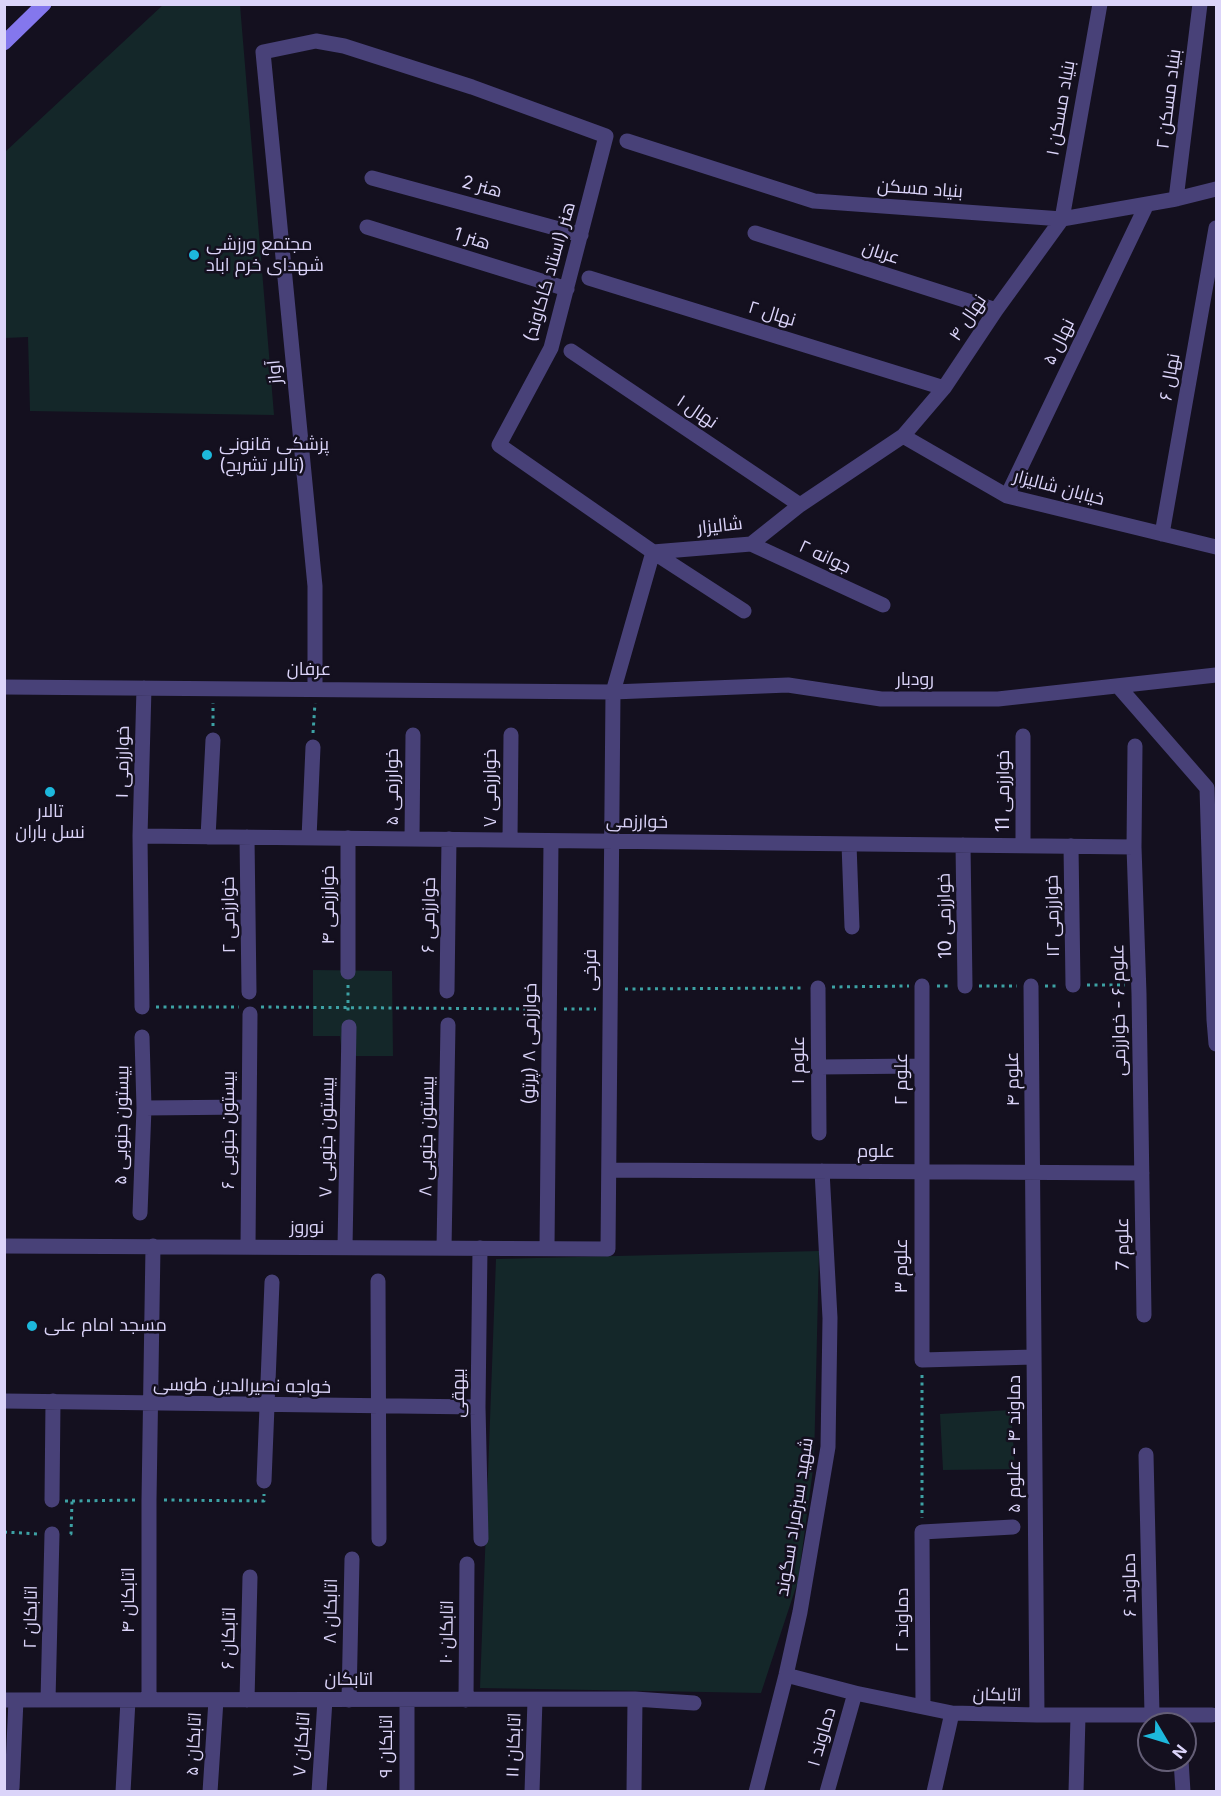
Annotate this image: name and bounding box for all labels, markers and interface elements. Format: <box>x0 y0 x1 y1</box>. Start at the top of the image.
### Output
street label: بنیاد مسکن ۲ <box>1152 48 1186 150</box>
street label: بنیاد مسکن ۱ <box>1042 59 1080 157</box>
street label: هنر 2 <box>459 171 505 203</box>
street label: بنیاد مسکن <box>876 175 964 203</box>
street label: هنر (استاد کاکاوند) <box>520 199 580 345</box>
street label: هنر 1 <box>451 223 493 255</box>
place label: مجتمع ورزشی شهدای خرم اباد <box>206 234 324 276</box>
street label: عربان <box>860 237 902 269</box>
marker: مجتمع ورزشی شهدای خرم اباد <box>187 248 201 262</box>
street label: نهال ۴ <box>945 291 991 345</box>
street label: نهال ۲ <box>746 297 798 331</box>
street label: نهال ۵ <box>1039 315 1079 369</box>
street label: نهال ۶ <box>1155 352 1185 402</box>
street label: آواز <box>263 359 287 385</box>
street label: نهال ۱ <box>672 391 722 433</box>
place label: پزشکی قانونی (تالار تشریح) <box>219 434 329 476</box>
marker: پزشکی قانونی (تالار تشریح) <box>200 448 214 462</box>
street label: خیابان شالیزار <box>1011 466 1107 510</box>
street label: شالیزار <box>696 513 744 539</box>
street label: جوانه ۲ <box>796 536 854 578</box>
street label: عرفان <box>287 659 331 681</box>
street label: رودبار <box>896 669 934 691</box>
street label: خوارزمی ۱ <box>112 725 134 799</box>
street label: خوارزمی ۵ <box>382 748 404 826</box>
street label: خوارزمی ۷ <box>480 749 502 827</box>
street label: خوارزمی 11 <box>993 750 1015 832</box>
marker: تالار نسل باران <box>43 785 57 799</box>
place label: تالار نسل باران <box>15 801 85 844</box>
street label: خوارزمی <box>606 811 668 833</box>
street label: خوارزمی ۴ <box>318 865 340 945</box>
street label: خوارزمی 10 <box>933 873 957 959</box>
street label: خوارزمی ۱۲ <box>1041 875 1065 957</box>
street label: خوارزمی ۲ <box>218 876 240 954</box>
street label: خوارزمی ۶ <box>418 877 440 953</box>
street label: علوم ۶ - خوارزمی <box>1107 944 1131 1076</box>
street label: فرخی <box>580 949 602 991</box>
street label: خوارزمی ۸ (پرتو) <box>518 983 542 1105</box>
street label: علوم ۱ <box>788 1036 810 1084</box>
street label: علوم ۴ <box>1002 1051 1024 1107</box>
street label: علوم ۲ <box>891 1053 913 1105</box>
street label: بیستون جنوبی ۵ <box>110 1065 134 1185</box>
street label: بیستون جنوبی ۶ <box>218 1071 240 1189</box>
street label: بیستون جنوبی ۸ <box>415 1075 439 1197</box>
street label: بیستون جنوبی ۷ <box>315 1076 339 1198</box>
street label: علوم <box>857 1141 895 1163</box>
street label: نوروز <box>290 1217 324 1239</box>
street label: علوم 7 <box>1112 1217 1134 1271</box>
street label: علوم ۳ <box>891 1238 913 1294</box>
place label: مسجد امام علی <box>44 1315 167 1337</box>
marker: مسجد امام علی <box>25 1319 39 1333</box>
street label: بیهقی <box>448 1368 470 1418</box>
street label: خواجه نصیرالدین طوسی <box>153 1374 331 1398</box>
street label: دماوند ۴ - علوم ۵ <box>1004 1375 1026 1513</box>
street label: شهید سبزمراد سگوند <box>772 1436 818 1598</box>
street label: دماوند ۶ <box>1119 1553 1141 1617</box>
street label: اتابکان ۴ <box>118 1567 140 1633</box>
street label: اتابکان ۸ <box>320 1578 342 1644</box>
street label: اتابکان ۲ <box>20 1585 42 1649</box>
street label: دماوند ۲ <box>892 1588 914 1652</box>
street label: اتابکان ۱۰ <box>436 1600 458 1664</box>
street label: اتابکان ۶ <box>218 1607 240 1669</box>
street label: اتابکان <box>325 1669 373 1691</box>
street label: اتابکان <box>972 1684 1022 1706</box>
street label: دماوند ۱ <box>803 1705 841 1769</box>
street label: اتابکان ۷ <box>289 1711 315 1777</box>
street label: اتابکان ۵ <box>182 1712 206 1776</box>
street label: اتابکان ۱۱ <box>502 1712 526 1778</box>
north arrow <box>1137 1712 1197 1772</box>
street label: اتابکان ۹ <box>376 1714 398 1778</box>
text: N <box>1168 1741 1191 1763</box>

